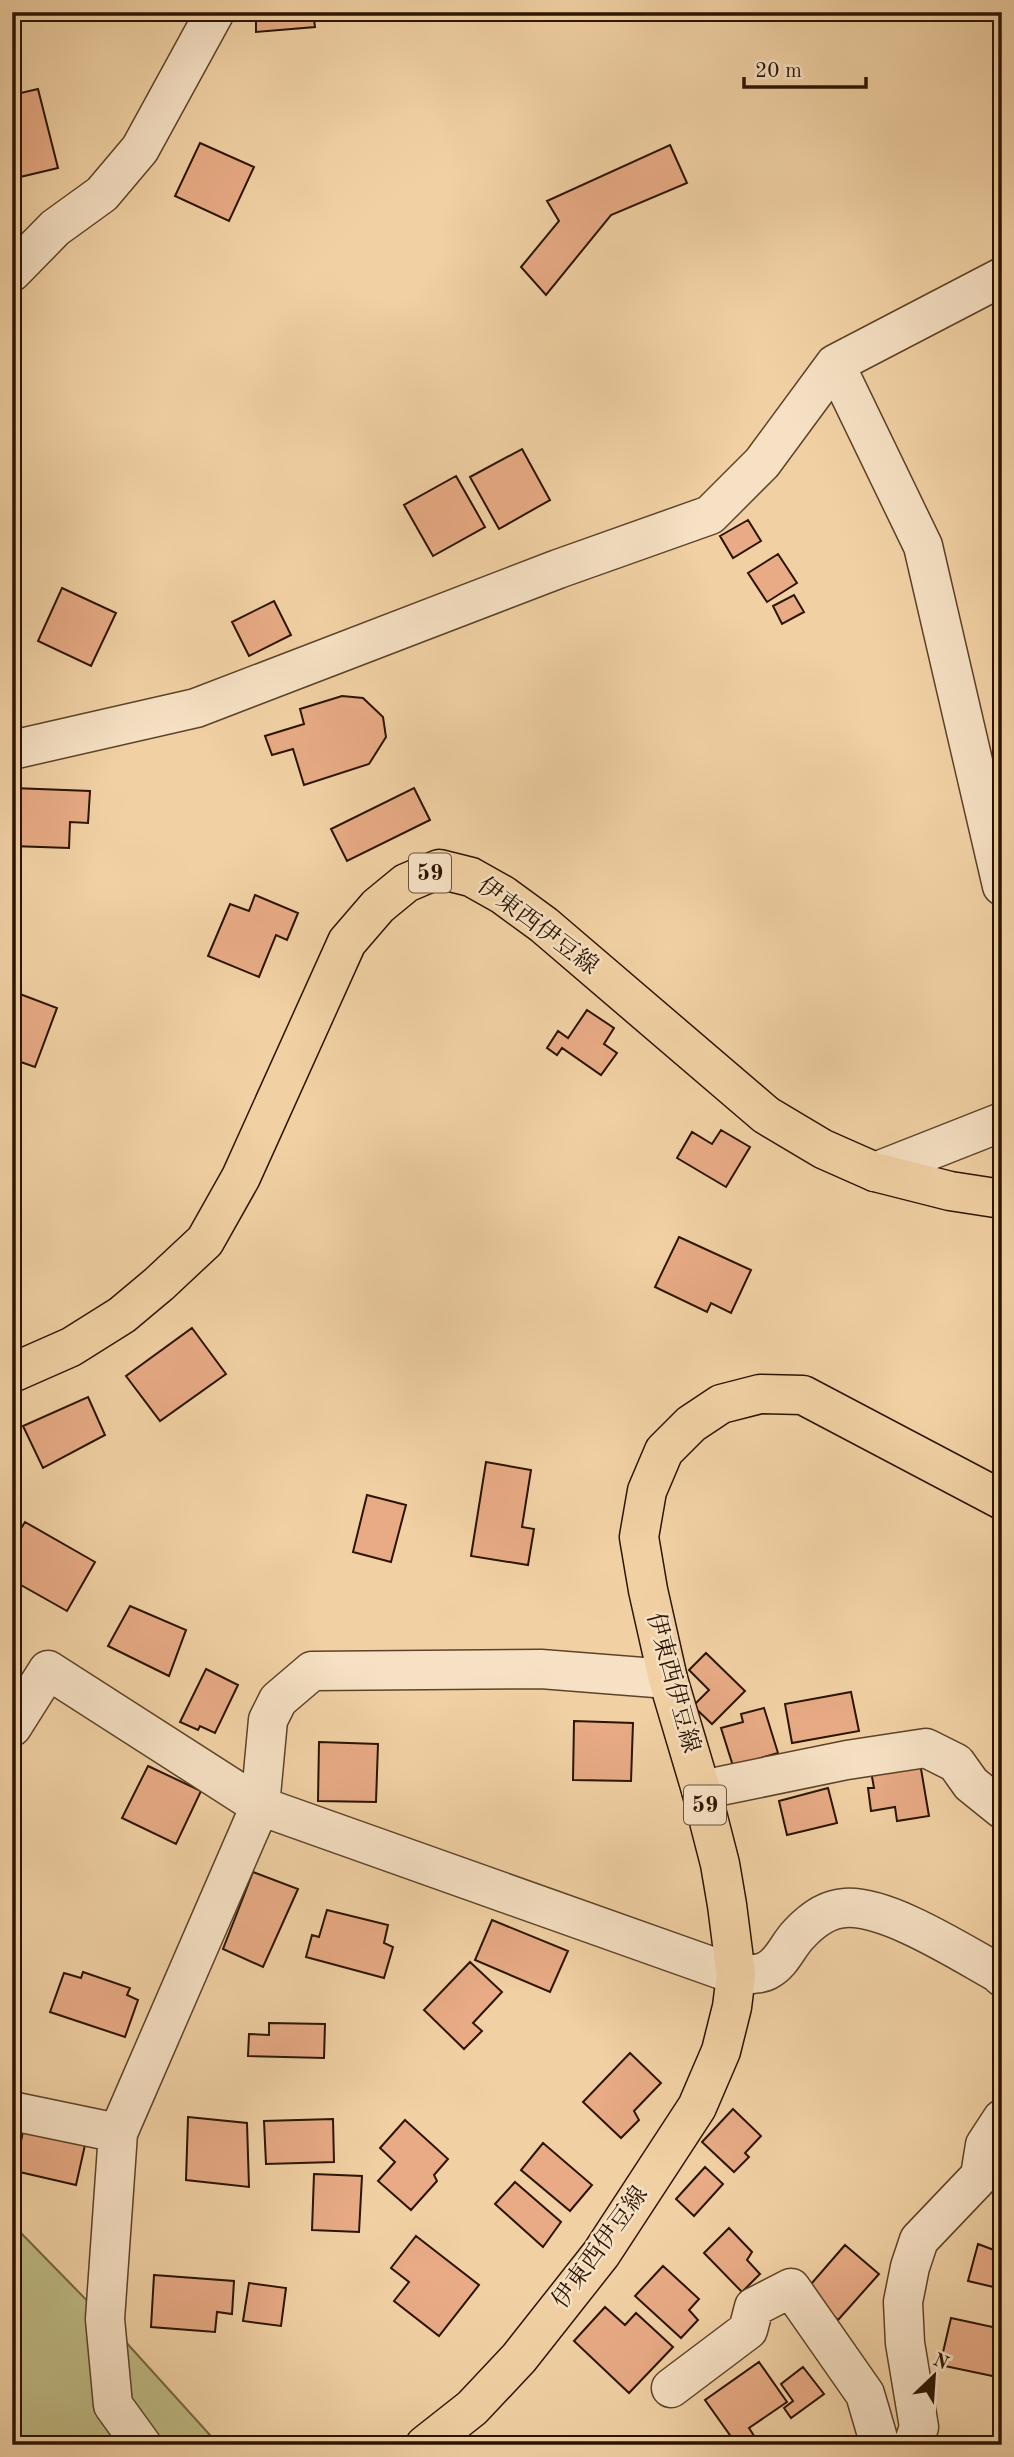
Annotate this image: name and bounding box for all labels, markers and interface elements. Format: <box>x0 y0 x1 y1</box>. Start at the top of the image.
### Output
scale bar <box>744 46 867 90</box>
text: 20 m <box>755 61 802 82</box>
road number: 59 <box>409 853 451 892</box>
street label: 伊東西伊豆線 <box>472 872 604 980</box>
street label: 伊東西伊豆線 <box>642 1610 705 1756</box>
road number: 59 <box>684 1786 726 1824</box>
street label: 伊東西伊豆線 <box>547 2181 653 2313</box>
north arrow <box>898 2342 968 2412</box>
text: N <box>930 2351 951 2375</box>

